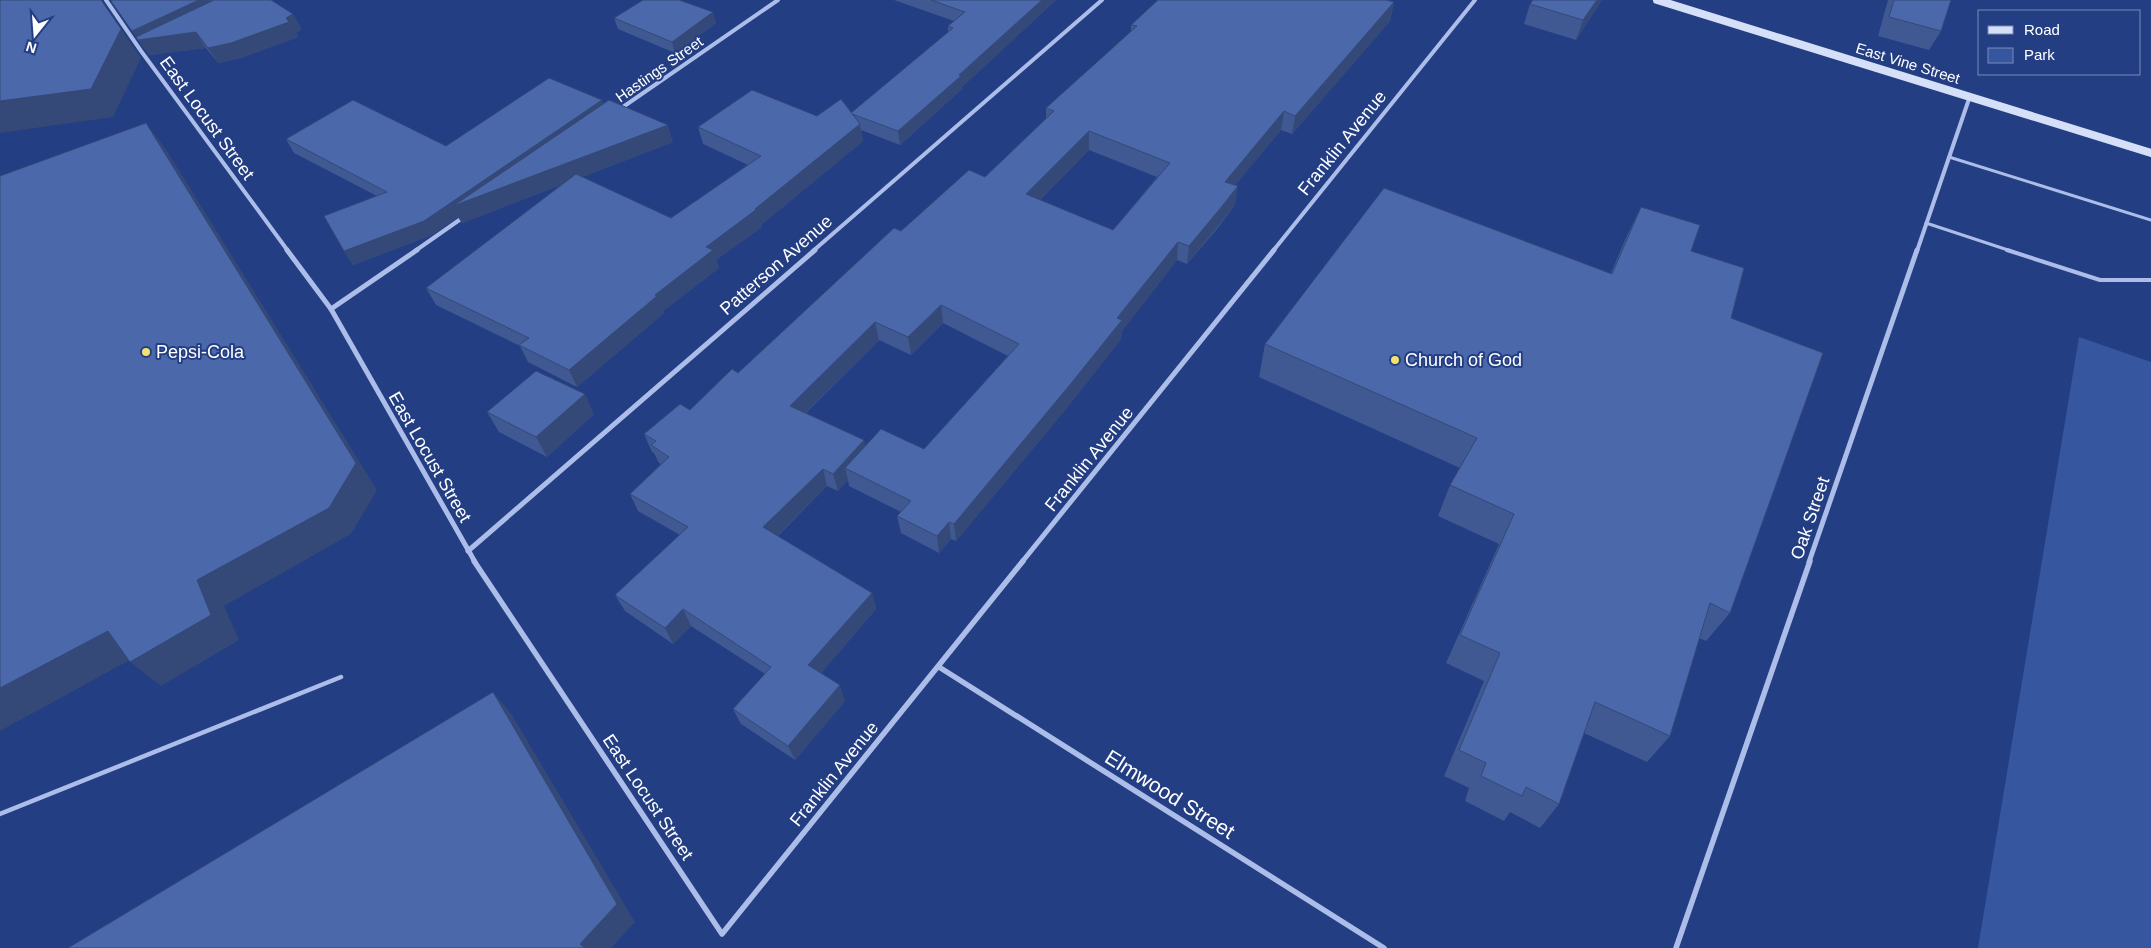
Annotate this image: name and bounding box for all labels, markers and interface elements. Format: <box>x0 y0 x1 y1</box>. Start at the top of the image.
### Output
north arrow <box>10 10 60 60</box>
legend <box>1978 10 2141 75</box>
text: Road <box>2024 21 2060 38</box>
street label: Hastings Street <box>612 32 707 105</box>
text: N <box>24 38 38 57</box>
street label: East Vine Street <box>1854 39 1963 87</box>
text: Park <box>2024 46 2055 63</box>
street label: East Locust Street <box>156 53 258 183</box>
street label: Franklin Avenue <box>1294 87 1390 199</box>
street label: Patterson Avenue <box>716 211 836 319</box>
place label: Pepsi-Cola <box>156 342 245 362</box>
marker: Pepsi-Cola <box>140 346 152 358</box>
place label: Church of God <box>1405 350 1522 370</box>
marker: Church of God <box>1389 354 1401 366</box>
street label: East Locust Street <box>385 388 475 526</box>
street label: Franklin Avenue <box>1041 403 1137 515</box>
street label: Oak Street <box>1787 474 1833 562</box>
street label: Franklin Avenue <box>786 718 882 830</box>
street label: East Locust Street <box>599 730 697 864</box>
street label: Elmwood Street <box>1101 745 1239 843</box>

